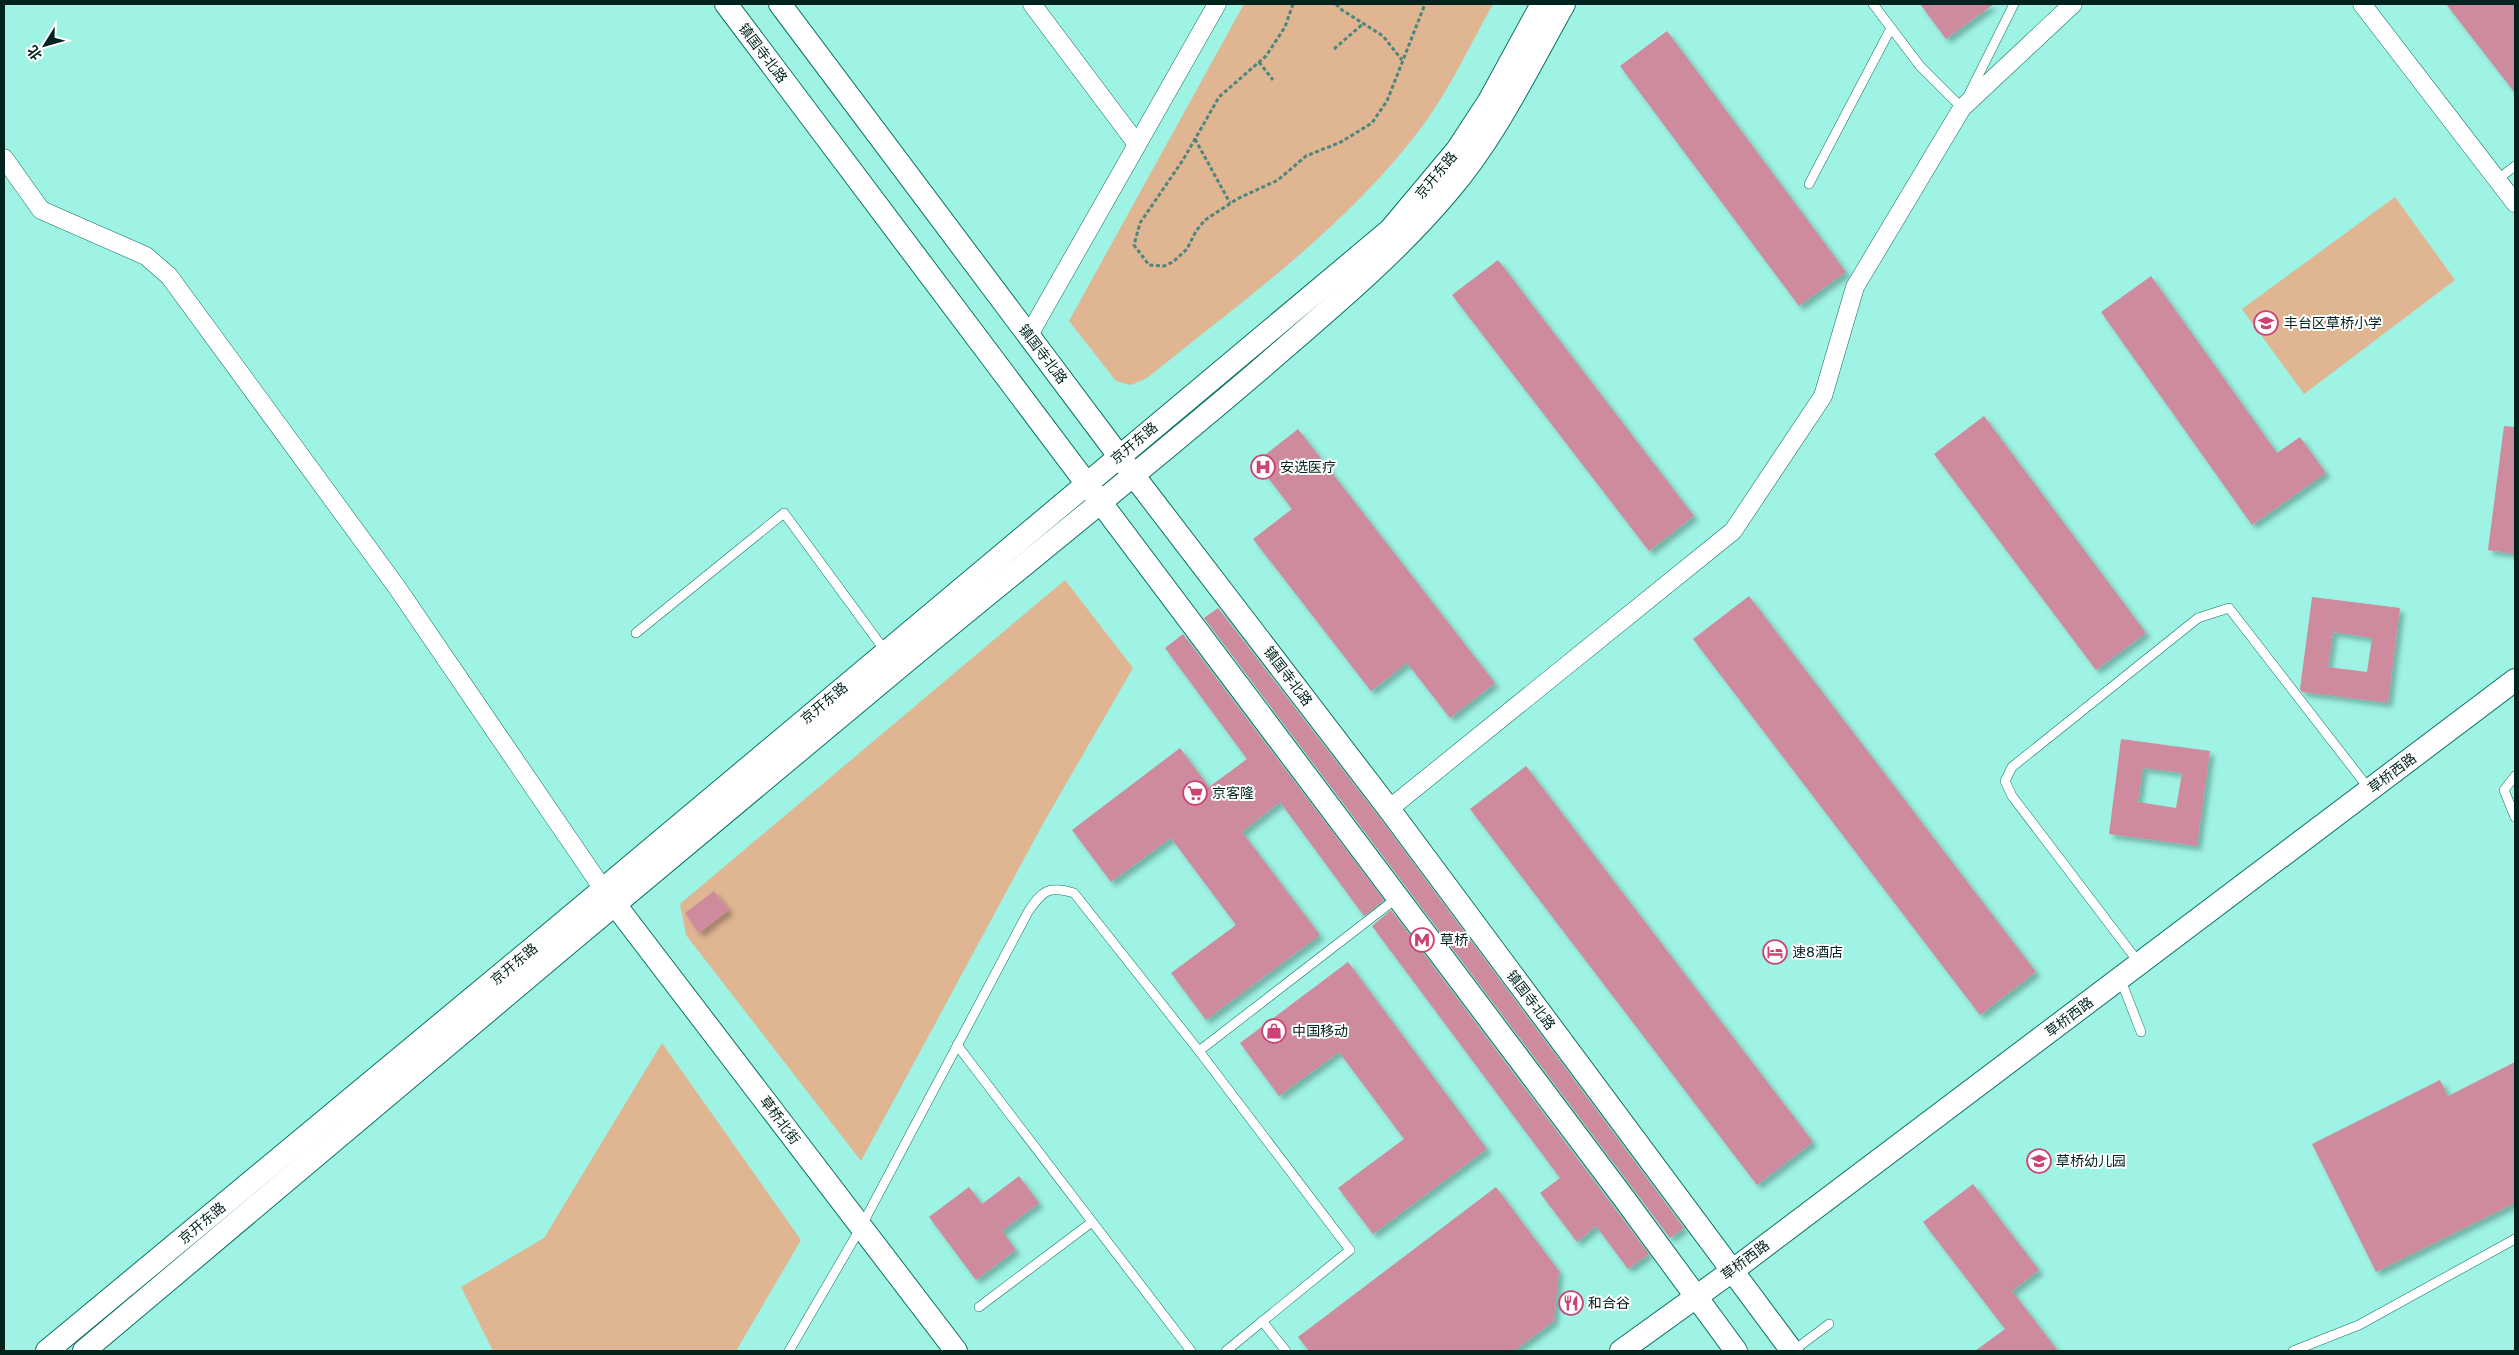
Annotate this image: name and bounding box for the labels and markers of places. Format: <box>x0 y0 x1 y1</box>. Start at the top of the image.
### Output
school or university icon: 丰台区草桥小学 <box>2253 310 2279 336</box>
place label: 丰台区草桥小学 <box>2284 315 2382 331</box>
hospital icon: 安选医疗 <box>1250 454 1276 480</box>
place label: 安选医疗 <box>1280 459 1336 475</box>
supermarket icon: 京客隆 <box>1182 780 1208 806</box>
place label: 京客隆 <box>1212 785 1254 801</box>
metro station icon: 草桥 <box>1409 927 1435 953</box>
place label: 草桥 <box>1440 932 1468 948</box>
hotel icon: 速8酒店 <box>1762 939 1788 965</box>
place label: 速8酒店 <box>1792 944 1843 960</box>
shop icon: 中国移动 <box>1261 1018 1287 1044</box>
place label: 中国移动 <box>1292 1023 1348 1039</box>
school or university icon: 草桥幼儿园 <box>2026 1148 2052 1174</box>
place label: 草桥幼儿园 <box>2056 1153 2126 1169</box>
restaurant icon: 和合谷 <box>1558 1290 1584 1316</box>
place label: 和合谷 <box>1588 1295 1630 1311</box>

